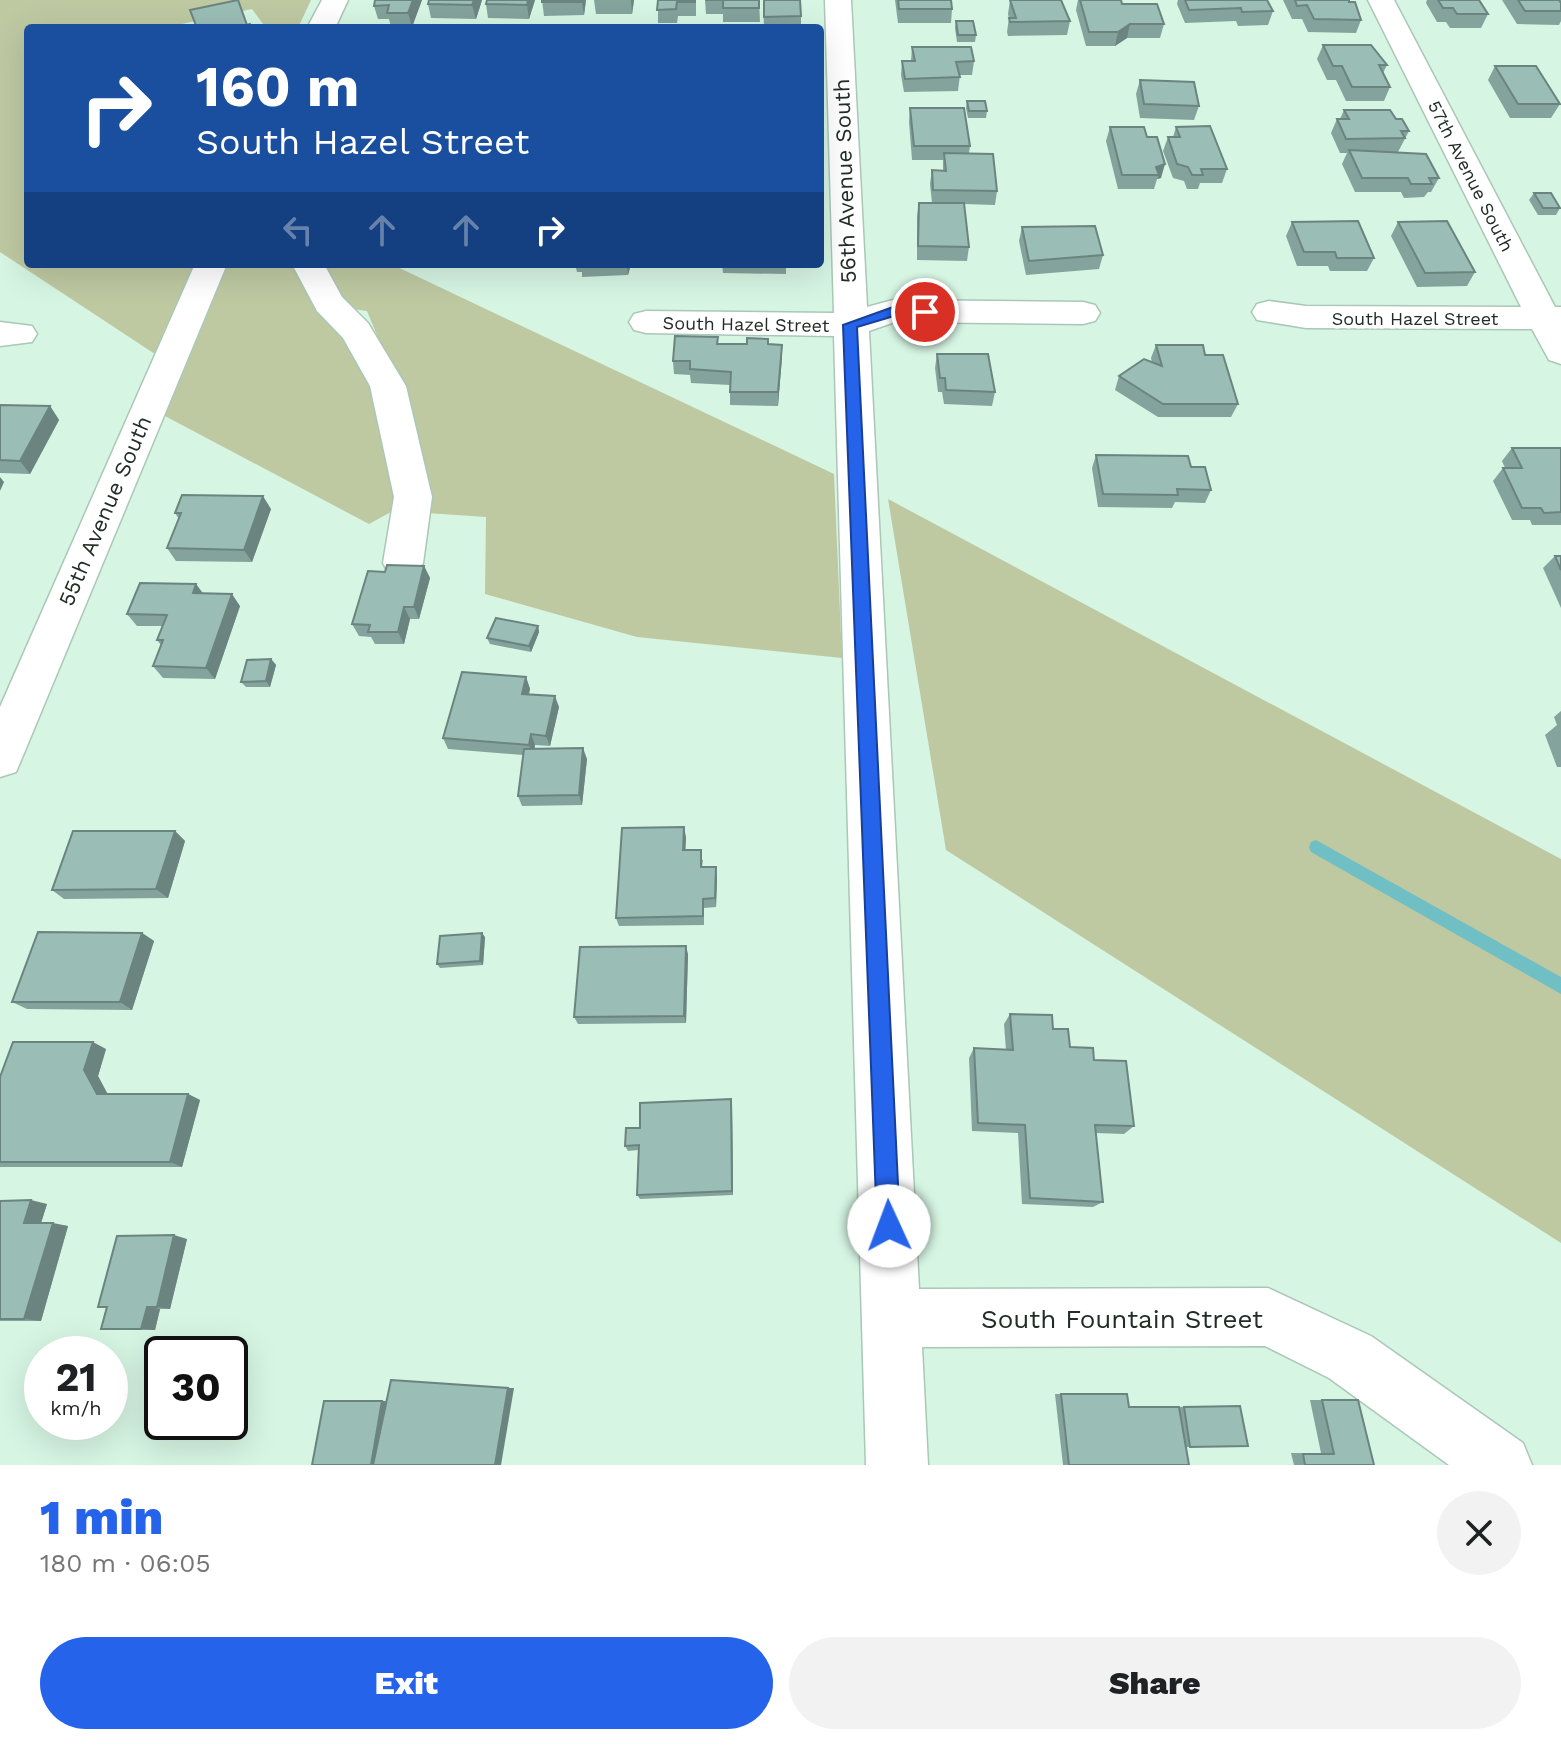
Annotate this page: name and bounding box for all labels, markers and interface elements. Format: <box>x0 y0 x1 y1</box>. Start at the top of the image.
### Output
text: 160 m <box>196 54 359 120</box>
icon: right <box>64 56 168 160</box>
street label: 56th Avenue South <box>829 78 861 284</box>
street label: 57th Avenue South <box>1424 97 1518 255</box>
text: South Hazel Street <box>196 121 529 163</box>
icon: left <box>276 208 320 252</box>
icon: ahead <box>360 208 404 252</box>
icon: ahead <box>444 208 488 252</box>
icon: right <box>528 208 572 252</box>
pin <box>891 278 959 346</box>
icon: arrive <box>903 290 947 334</box>
street label: South Hazel Street <box>1332 308 1499 329</box>
street label: South Hazel Street <box>663 312 830 336</box>
street label: 55th Avenue South <box>54 412 156 610</box>
position arrow <box>847 1184 931 1268</box>
street label: South Fountain Street <box>981 1304 1263 1334</box>
speed limit sign: 30 <box>144 1336 248 1440</box>
text: 21 <box>55 1354 97 1401</box>
text: km/h <box>50 1396 102 1420</box>
text: 1 min <box>40 1489 163 1546</box>
button: close <box>1437 1491 1521 1575</box>
text: 180 m · 06:05 <box>40 1548 211 1578</box>
button: Exit <box>40 1637 773 1729</box>
button: Share <box>789 1637 1521 1729</box>

